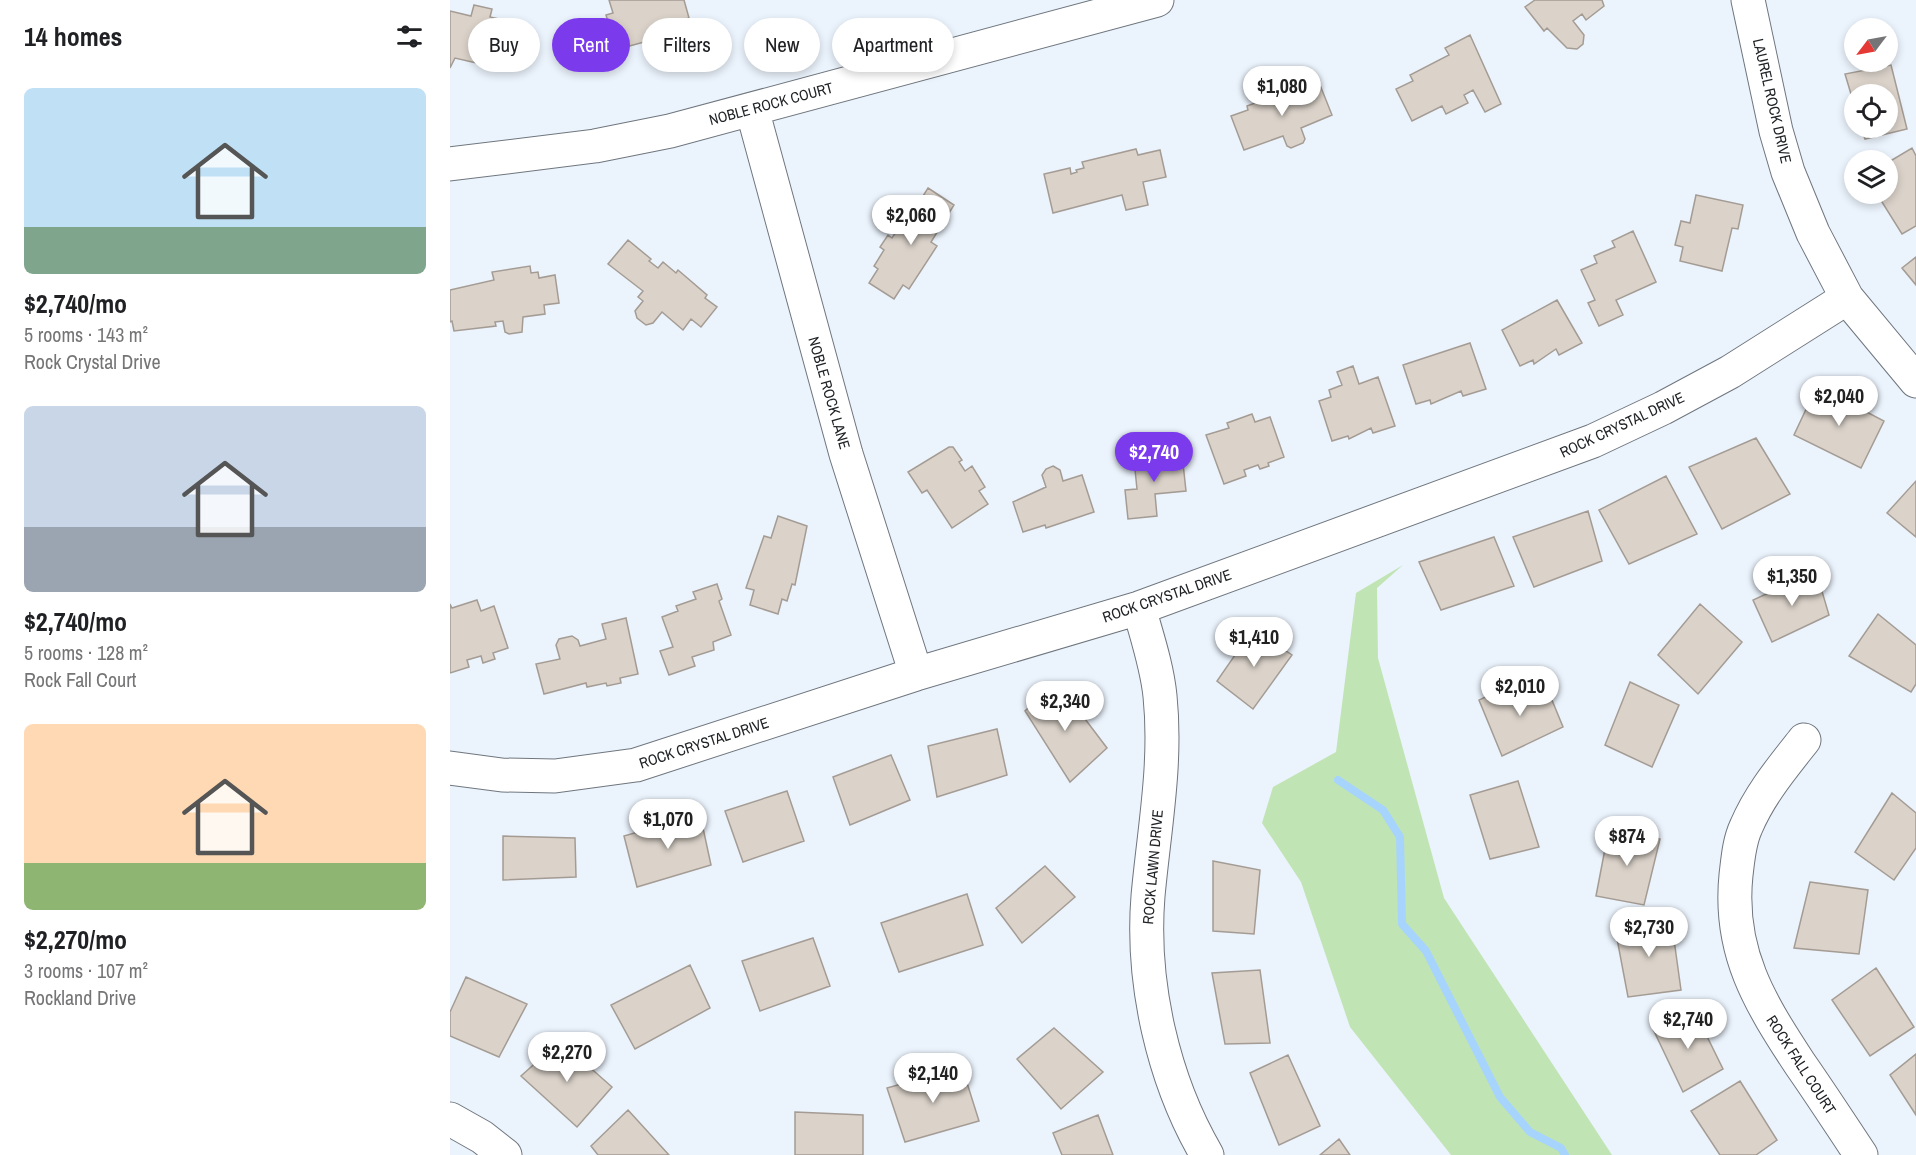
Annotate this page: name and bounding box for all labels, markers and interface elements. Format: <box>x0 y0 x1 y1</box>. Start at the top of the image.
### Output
chip: Buy <box>468 18 540 72</box>
chip: Rent <box>552 18 630 72</box>
chip: Filters <box>642 18 732 72</box>
chip: New <box>744 18 820 72</box>
chip: Apartment <box>832 18 954 72</box>
north arrow <box>1844 18 1898 72</box>
map controls <box>1844 18 1898 204</box>
text: 14 homes <box>24 19 122 54</box>
icon: filters <box>393 20 426 53</box>
street label: LAUREL ROCK DRIVE <box>1748 36 1797 165</box>
pin: $1,080 <box>1233 66 1331 117</box>
text: $1,080 <box>1257 72 1307 99</box>
street label: NOBLE ROCK COURT <box>707 77 836 130</box>
button: locate <box>1844 84 1898 138</box>
icon: home <box>171 127 279 235</box>
button: layers <box>1844 150 1898 204</box>
pin: $2,060 <box>862 195 960 246</box>
text: $2,060 <box>886 201 936 228</box>
text: $2,740/mo <box>24 286 127 321</box>
text: 5 rooms · 143 m² <box>24 321 148 348</box>
street label: NOBLE ROCK LANE <box>803 334 856 452</box>
text: Rock Crystal Drive <box>24 348 161 375</box>
pin: $2,040 <box>1790 376 1888 427</box>
text: $2,040 <box>1814 382 1864 409</box>
street label: ROCK CRYSTAL DRIVE <box>1556 386 1687 463</box>
pin: $2,740 <box>1105 432 1203 483</box>
text: $2,740 <box>1129 438 1179 465</box>
icon: home <box>171 445 279 553</box>
pin: $1,350 <box>1743 556 1841 607</box>
text: $1,350 <box>1767 562 1817 589</box>
street label: ROCK CRYSTAL DRIVE <box>1100 564 1234 627</box>
text: $2,740/mo <box>24 604 127 639</box>
pin: $1,410 <box>1205 617 1303 668</box>
text: $1,410 <box>1229 623 1279 650</box>
text: 5 rooms · 128 m² <box>24 639 148 666</box>
text: Rock Fall Court <box>24 666 136 693</box>
pin: $2,010 <box>1471 666 1569 717</box>
text: $2,010 <box>1495 672 1545 699</box>
pin: $2,340 <box>1016 681 1114 732</box>
text: $2,340 <box>1040 687 1090 714</box>
street label: ROCK CRYSTAL DRIVE <box>636 712 771 773</box>
icon: home <box>171 763 279 871</box>
pin: $1,070 <box>619 799 717 850</box>
text: $1,070 <box>643 805 693 832</box>
street label: ROCK LAWN DRIVE <box>1137 809 1168 925</box>
pin: $874 <box>1591 816 1663 867</box>
text: $874 <box>1609 822 1645 849</box>
pin: $2,730 <box>1600 907 1698 958</box>
text: $2,730 <box>1624 913 1674 940</box>
text: $2,270/mo <box>24 922 127 957</box>
text: 3 rooms · 107 m² <box>24 957 148 984</box>
text: Rockland Drive <box>24 984 136 1011</box>
pin: $2,740 <box>1639 999 1737 1050</box>
text: $2,740 <box>1663 1005 1713 1032</box>
street label: ROCK FALL COURT <box>1762 1011 1842 1119</box>
pin: $2,270 <box>518 1032 616 1083</box>
text: $2,270 <box>542 1038 592 1065</box>
pin: $2,140 <box>884 1053 982 1104</box>
text: $2,140 <box>908 1059 958 1086</box>

